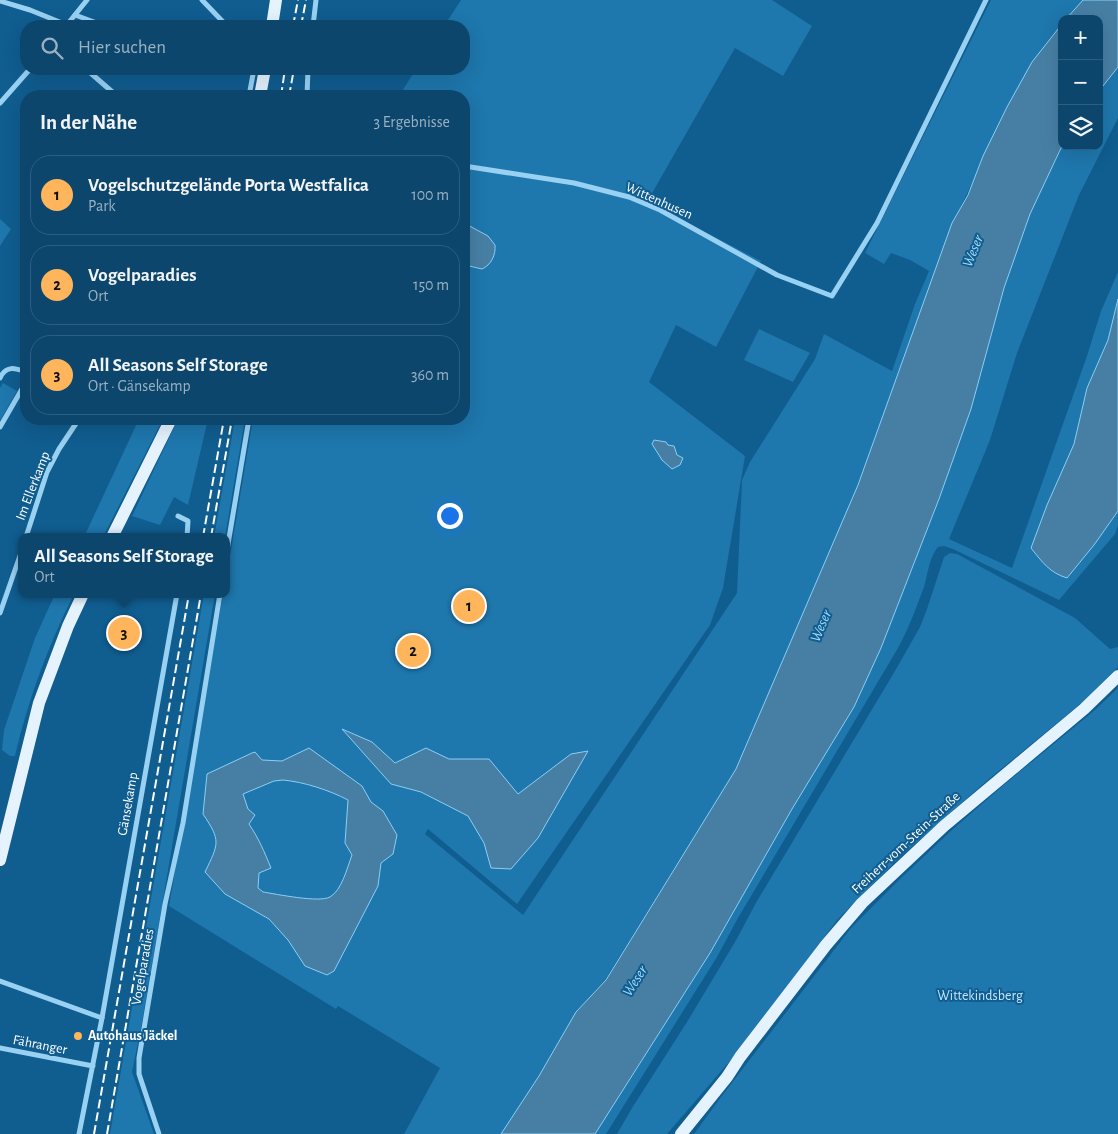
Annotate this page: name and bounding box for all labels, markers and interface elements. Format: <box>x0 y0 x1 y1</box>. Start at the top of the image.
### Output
map controls <box>1058 15 1103 150</box>
button: + <box>1058 15 1103 60</box>
search box <box>20 20 470 75</box>
icon: search <box>38 34 66 62</box>
text: Hier suchen <box>78 38 166 57</box>
button: − <box>1058 60 1103 105</box>
button: layers <box>1058 105 1103 150</box>
text: In der Nähe <box>40 112 137 133</box>
text: 3 Ergebnisse <box>373 114 450 130</box>
text: Vogelschutzgelände Porta Westfalica <box>88 176 369 195</box>
street label: Wittenhusen <box>623 180 695 222</box>
text: 1 <box>54 187 60 203</box>
text: 100 m <box>411 187 449 203</box>
text: Park <box>88 198 116 214</box>
water label: Weser <box>960 232 987 269</box>
text: Vogelparadies <box>88 266 197 285</box>
text: 2 <box>53 277 61 293</box>
text: 150 m <box>413 277 449 293</box>
text: Ort <box>88 288 108 304</box>
text: All Seasons Self Storage <box>88 356 268 375</box>
text: 3 <box>54 367 60 383</box>
text: 360 m <box>411 367 449 383</box>
text: Ort · Gänsekamp <box>88 378 191 394</box>
street label: Im Ellerkamp <box>13 450 53 522</box>
your location <box>437 503 463 529</box>
popup <box>18 533 230 598</box>
text: All Seasons Self Storage <box>34 547 214 566</box>
text: Ort <box>34 569 55 585</box>
pin: 1 <box>453 587 485 625</box>
water label: Weser <box>808 607 835 644</box>
pin: 3 <box>108 614 140 652</box>
pin: 2 <box>397 632 429 670</box>
street label: Gänsekamp <box>116 771 140 837</box>
street label: Freiherr-vom-Stein-Straße <box>849 789 963 897</box>
street label: Vogelparadies <box>129 928 157 1006</box>
water label: Weser <box>620 962 651 999</box>
park label: Wittekindsberg <box>937 989 1023 1003</box>
place label: Autohaus Jäckel <box>88 1029 177 1043</box>
marker: Autohaus Jäckel <box>72 1030 84 1042</box>
street label: Fähranger <box>12 1033 69 1057</box>

